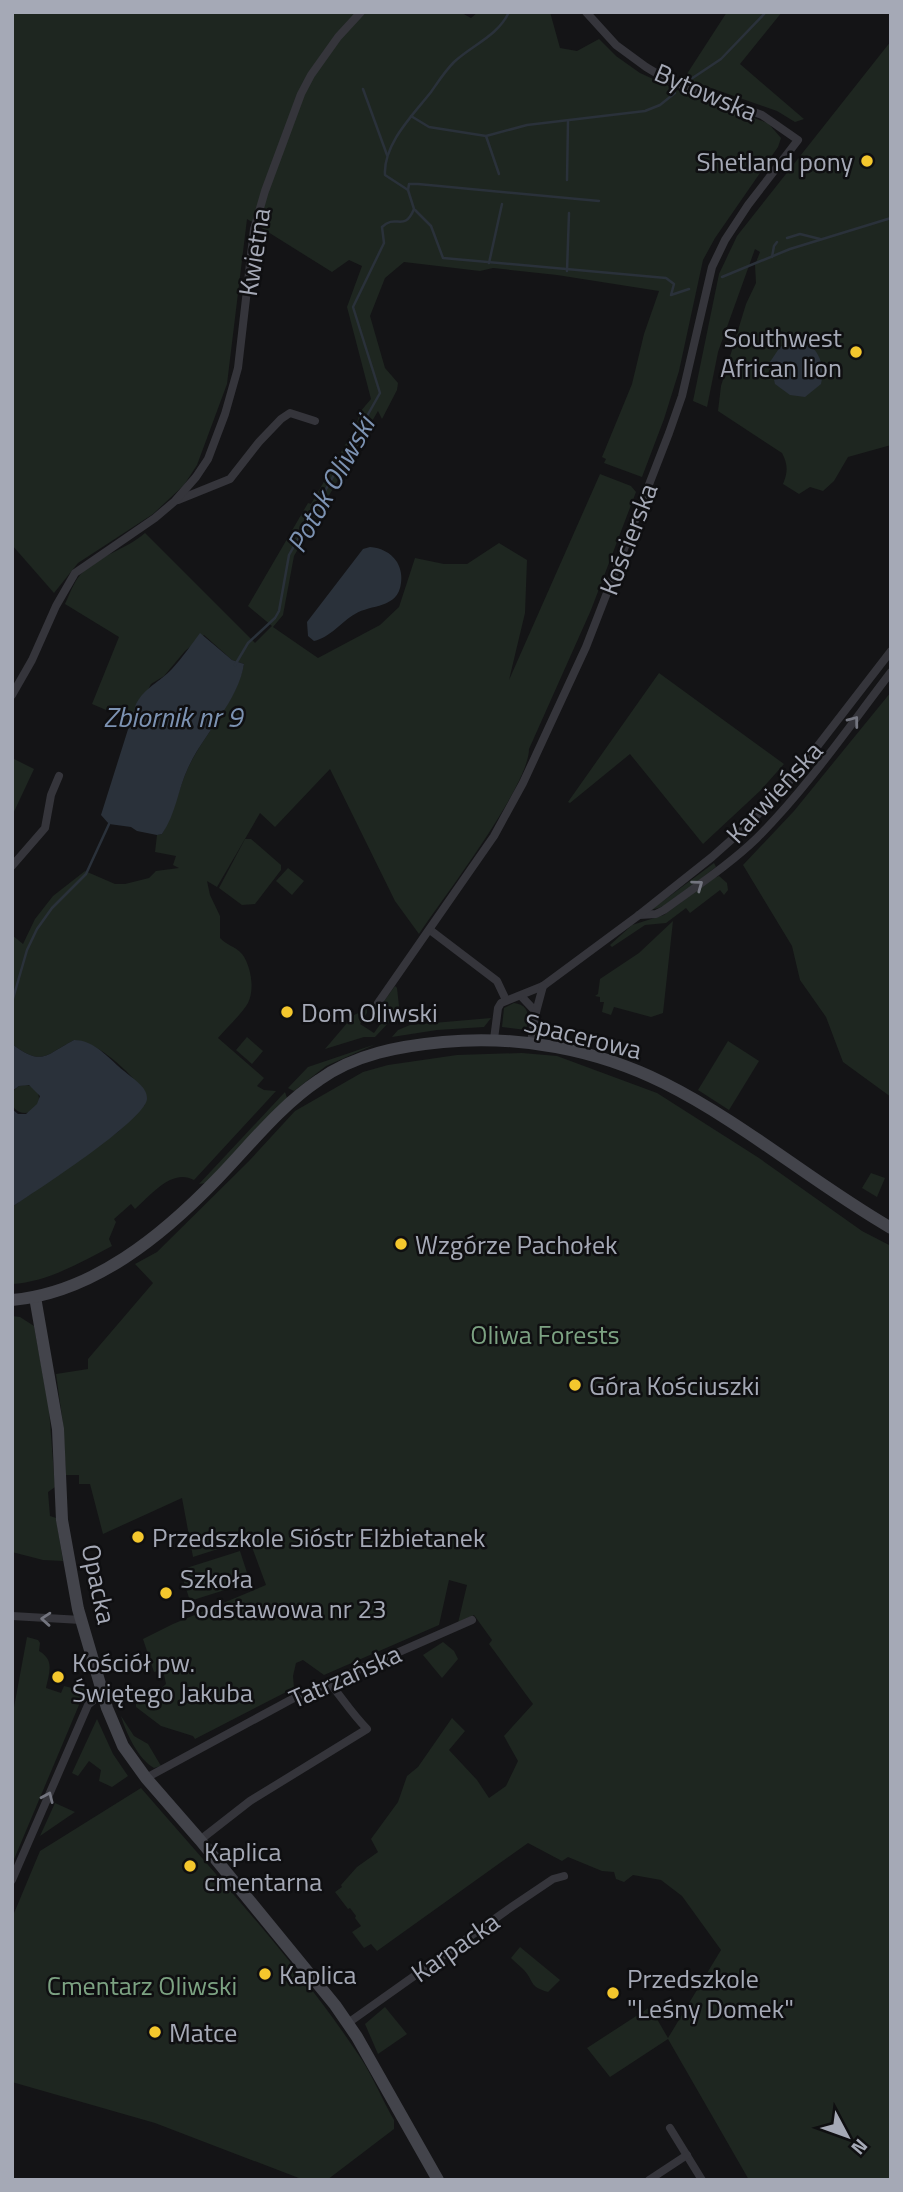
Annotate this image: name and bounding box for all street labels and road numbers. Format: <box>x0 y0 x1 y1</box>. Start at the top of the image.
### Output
street label: Bytowska <box>648 53 764 131</box>
street label: Kwietna <box>228 205 280 299</box>
street label: Kościerska <box>589 477 667 601</box>
street label: Karwieńska <box>716 732 832 852</box>
street label: Spacerowa <box>520 1003 646 1069</box>
street label: Opacka <box>72 1541 126 1627</box>
street label: Tatrzańska <box>283 1634 407 1718</box>
street label: Karpacka <box>403 1902 507 1992</box>

